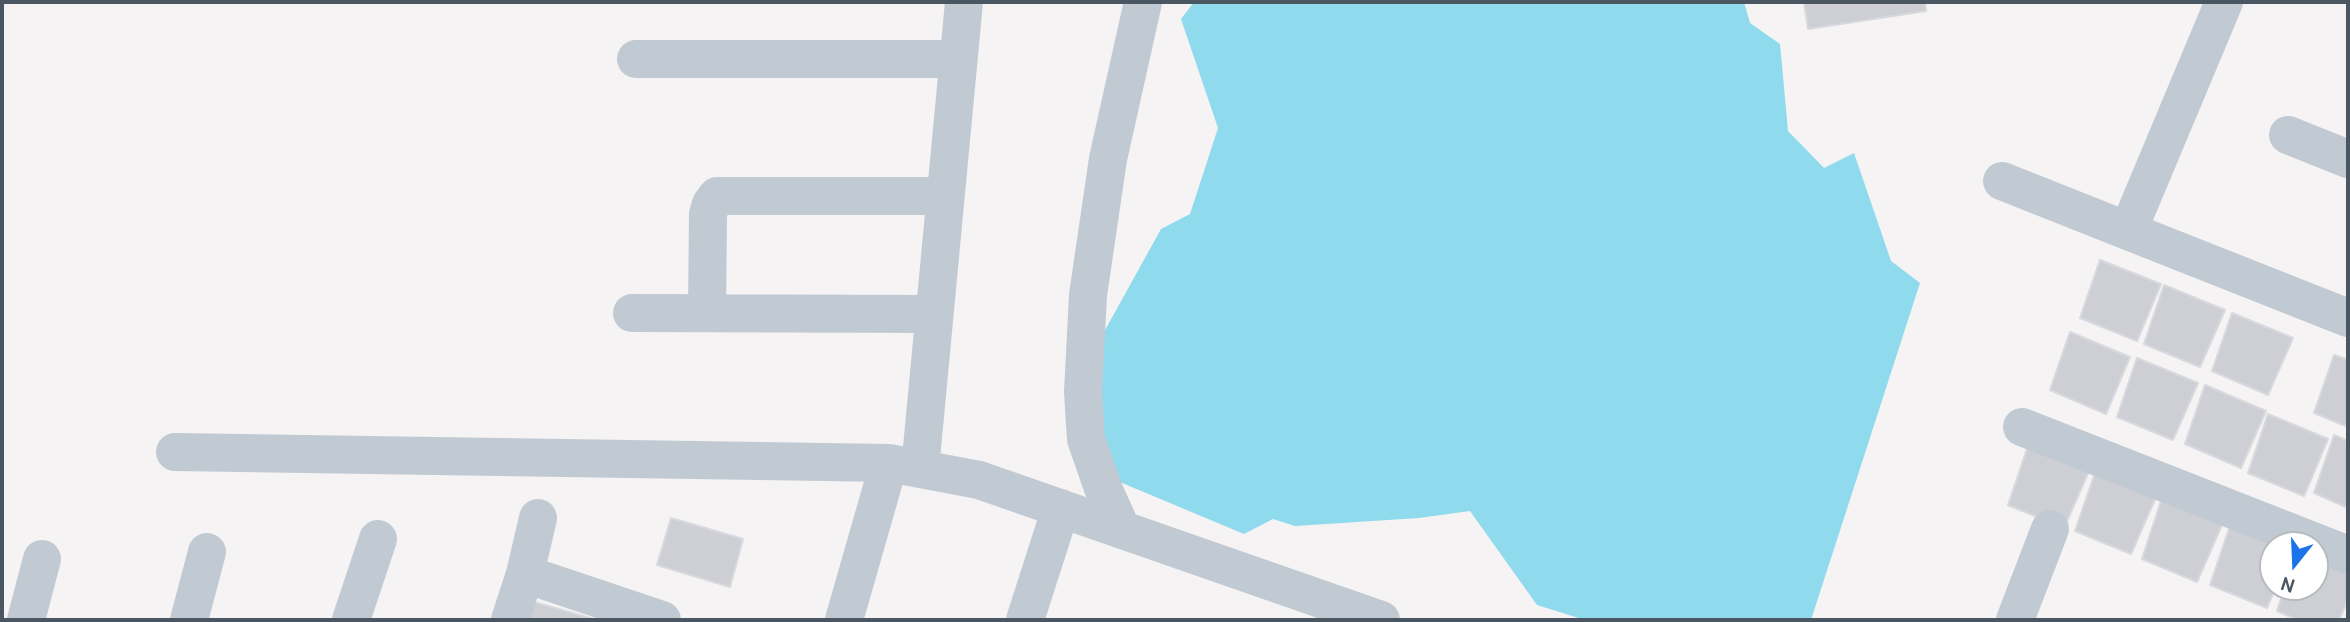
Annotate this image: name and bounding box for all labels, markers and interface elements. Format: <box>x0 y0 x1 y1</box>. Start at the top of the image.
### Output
north arrow <box>2259 531 2329 601</box>
text: N <box>2278 572 2298 598</box>

